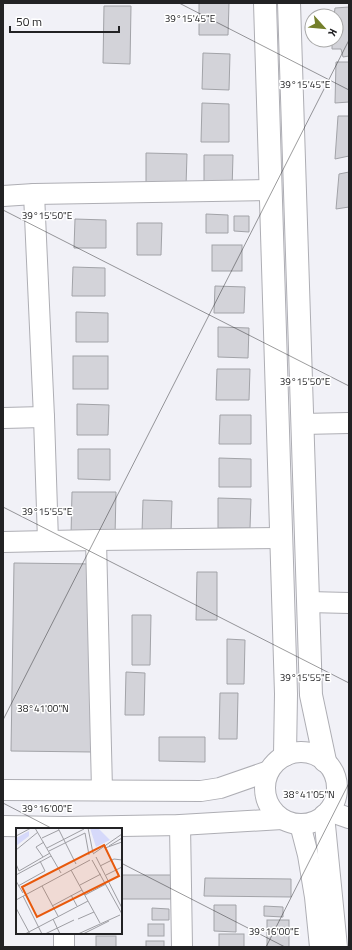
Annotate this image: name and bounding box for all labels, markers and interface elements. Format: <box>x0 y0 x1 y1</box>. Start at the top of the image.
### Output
scale bar <box>10 8 119 34</box>
north arrow <box>304 8 344 48</box>
text: 39°15'45"E <box>165 11 216 26</box>
text: 50 m <box>16 12 42 31</box>
text: K <box>324 26 342 39</box>
text: 39°15'45"E <box>280 77 331 92</box>
text: 39°15'50"E <box>22 208 73 223</box>
text: 39°15'50"E <box>280 374 331 389</box>
text: 39°15'55"E <box>22 504 73 519</box>
text: 39°15'55"E <box>280 670 331 685</box>
text: 38°41'00"N <box>17 701 69 716</box>
text: 38°41'05"N <box>283 787 335 802</box>
text: 39°16'00"E <box>22 801 73 816</box>
inset map <box>16 828 122 934</box>
text: 39°16'00"E <box>249 924 300 939</box>

